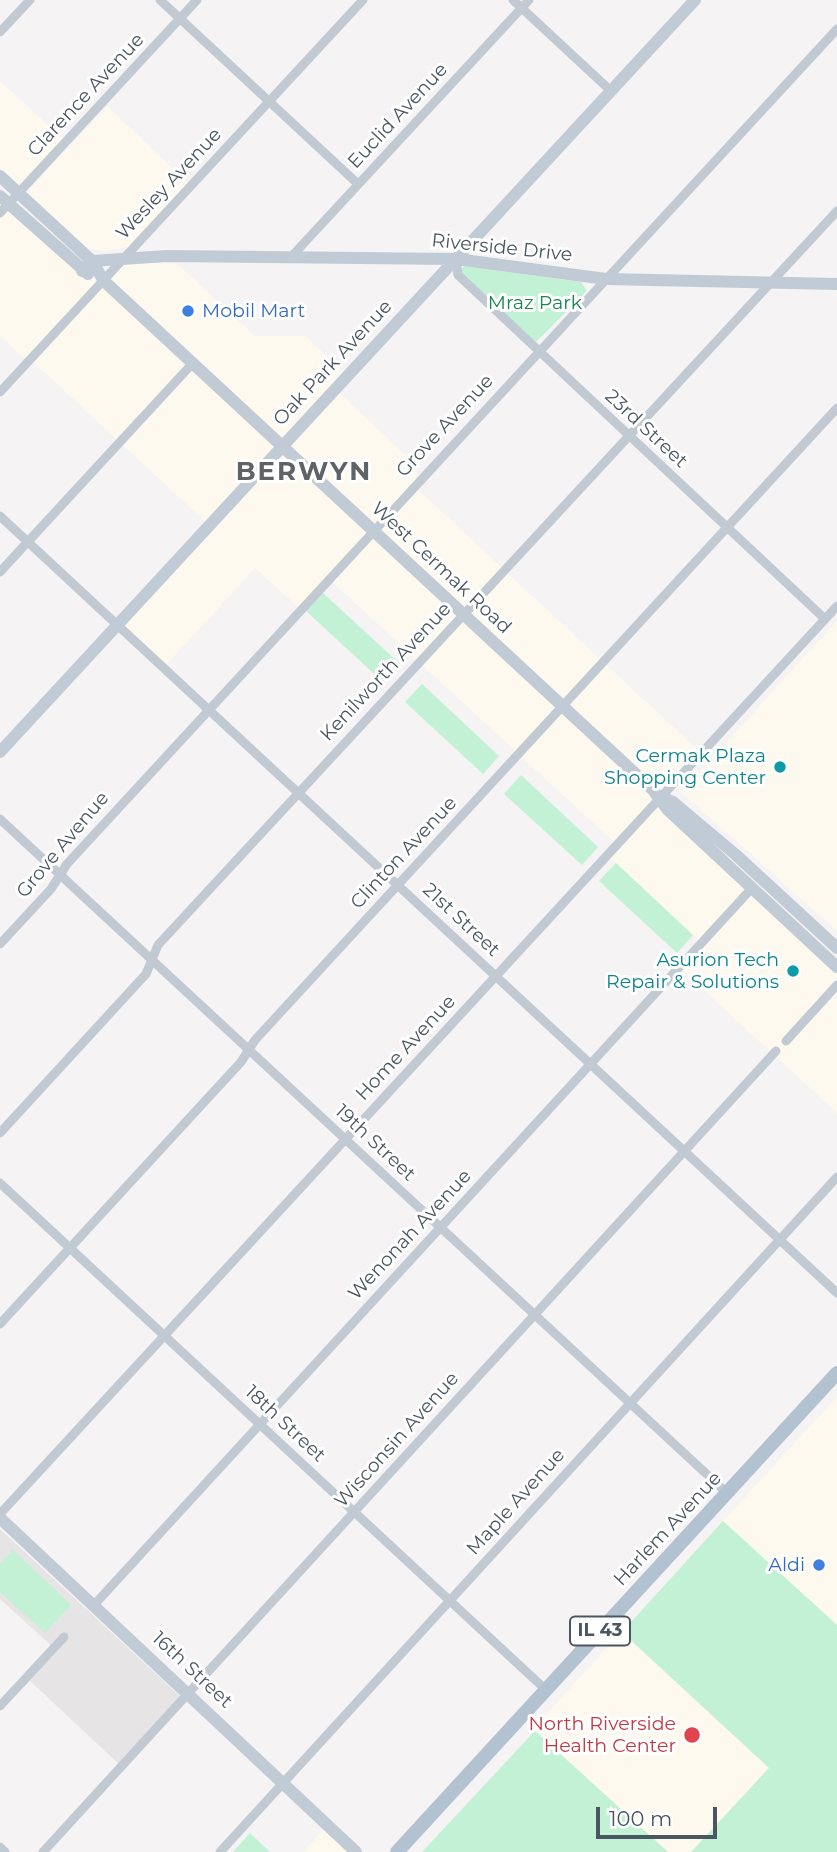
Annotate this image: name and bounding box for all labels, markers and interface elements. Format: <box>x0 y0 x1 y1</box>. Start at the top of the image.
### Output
street label: Clarence Avenue <box>23 29 149 161</box>
street label: Euclid Avenue <box>343 59 453 173</box>
street label: Wesley Avenue <box>111 123 227 245</box>
street label: Riverside Drive <box>430 229 574 267</box>
park label: Mraz Park <box>488 292 582 314</box>
street label: Oak Park Avenue <box>269 295 397 431</box>
place label: Mobil Mart <box>202 300 305 322</box>
marker: Mobil Mart <box>180 303 196 319</box>
street label: Grove Avenue <box>392 370 498 482</box>
street label: 23rd Street <box>600 385 692 473</box>
district label: BERWYN <box>236 456 372 488</box>
street label: West Cermak Road <box>366 497 516 639</box>
street label: Kenilworth Avenue <box>316 598 456 746</box>
place label: Cermak Plaza Shopping Center <box>604 745 766 789</box>
marker: Cermak Plaza Shopping Center <box>772 759 788 775</box>
street label: Grove Avenue <box>12 787 114 903</box>
street label: Clinton Avenue <box>346 792 462 914</box>
street label: 21st Street <box>418 879 504 961</box>
place label: Asurion Tech Repair & Solutions <box>606 949 779 993</box>
marker: Asurion Tech Repair & Solutions <box>785 963 801 979</box>
street label: Home Avenue <box>351 991 461 1105</box>
street label: 19th Street <box>330 1100 420 1186</box>
street label: Wenonah Avenue <box>344 1165 476 1305</box>
street label: Wisconsin Avenue <box>330 1368 464 1512</box>
street label: 18th Street <box>240 1381 330 1467</box>
street label: Maple Avenue <box>462 1444 570 1560</box>
street label: Harlem Avenue <box>609 1467 727 1591</box>
place label: Aldi <box>768 1554 805 1576</box>
marker: Aldi <box>811 1557 827 1573</box>
road number: IL 43 <box>570 1616 630 1646</box>
street label: 16th Street <box>147 1627 237 1713</box>
place label: North Riverside Health Center <box>529 1713 676 1757</box>
marker: North Riverside Health Center <box>682 1725 702 1745</box>
scale bar <box>599 1792 720 1836</box>
text: 100 m <box>609 1806 672 1831</box>

